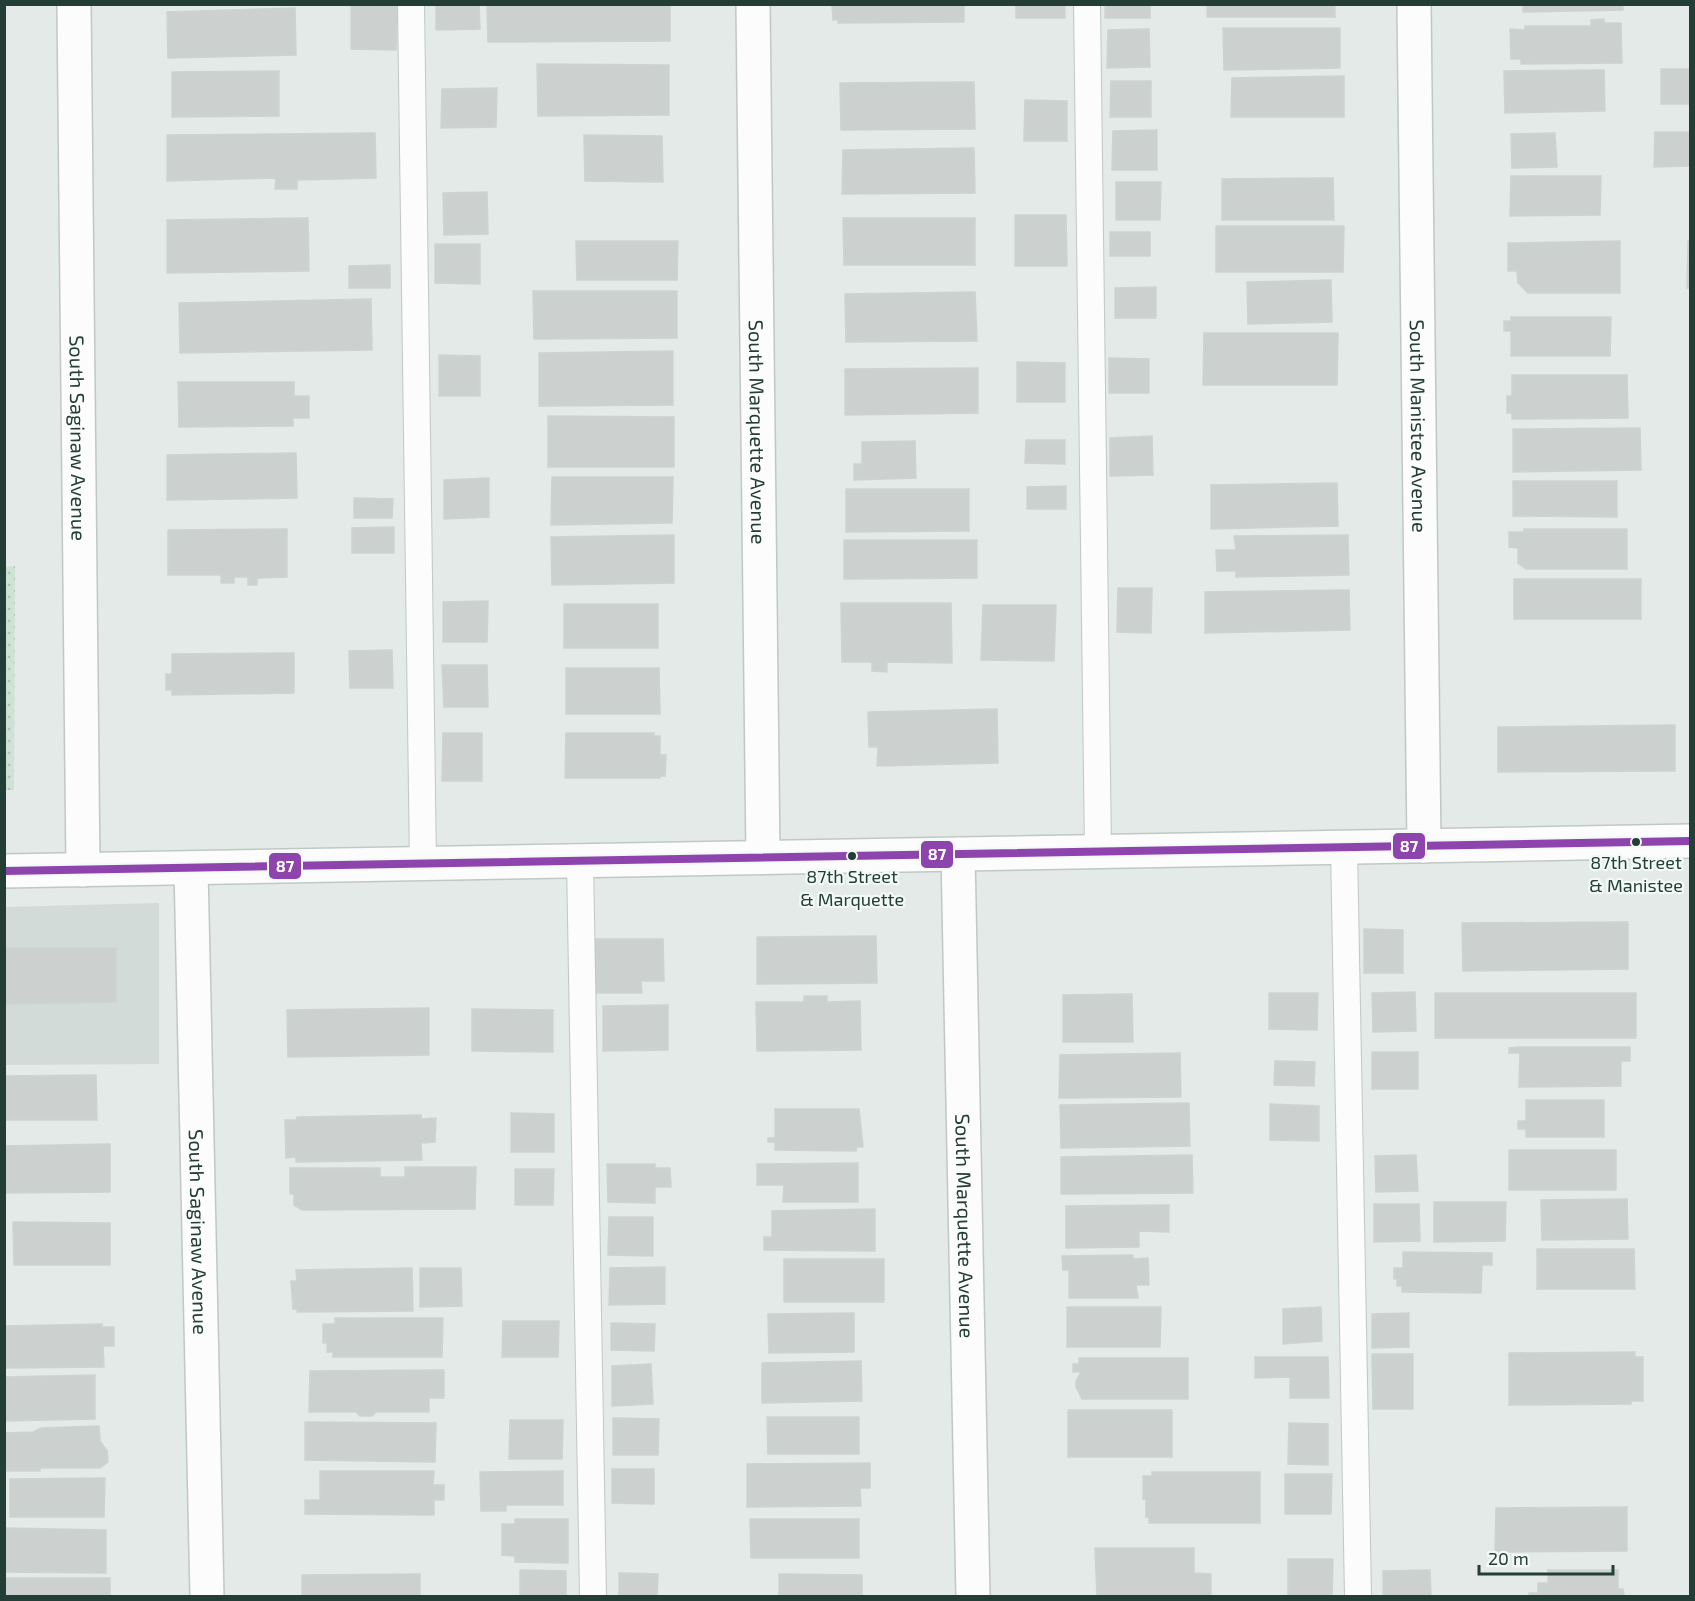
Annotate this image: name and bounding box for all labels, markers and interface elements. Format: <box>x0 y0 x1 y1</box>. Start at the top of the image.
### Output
street label: South Marquette Avenue <box>745 319 771 544</box>
street label: South Manistee Avenue <box>1406 319 1432 533</box>
street label: South Saginaw Avenue <box>65 335 92 541</box>
line badge: 87 <box>1392 832 1426 860</box>
text: 87 <box>1400 836 1419 855</box>
marker: 87th Street & Manistee <box>1630 836 1642 848</box>
line badge: 87 <box>920 840 954 869</box>
text: 87 <box>928 844 947 863</box>
marker: 87th Street & Marquette <box>846 850 858 862</box>
place label: 87th Street & Manistee <box>1589 851 1683 896</box>
line badge: 87 <box>268 852 302 880</box>
text: 87 <box>276 856 295 875</box>
place label: 87th Street & Marquette <box>800 865 904 910</box>
street label: South Marquette Avenue <box>951 1113 980 1338</box>
street label: South Saginaw Avenue <box>185 1129 213 1335</box>
scale bar <box>1479 1538 1612 1576</box>
text: 20 m <box>1488 1547 1529 1569</box>

